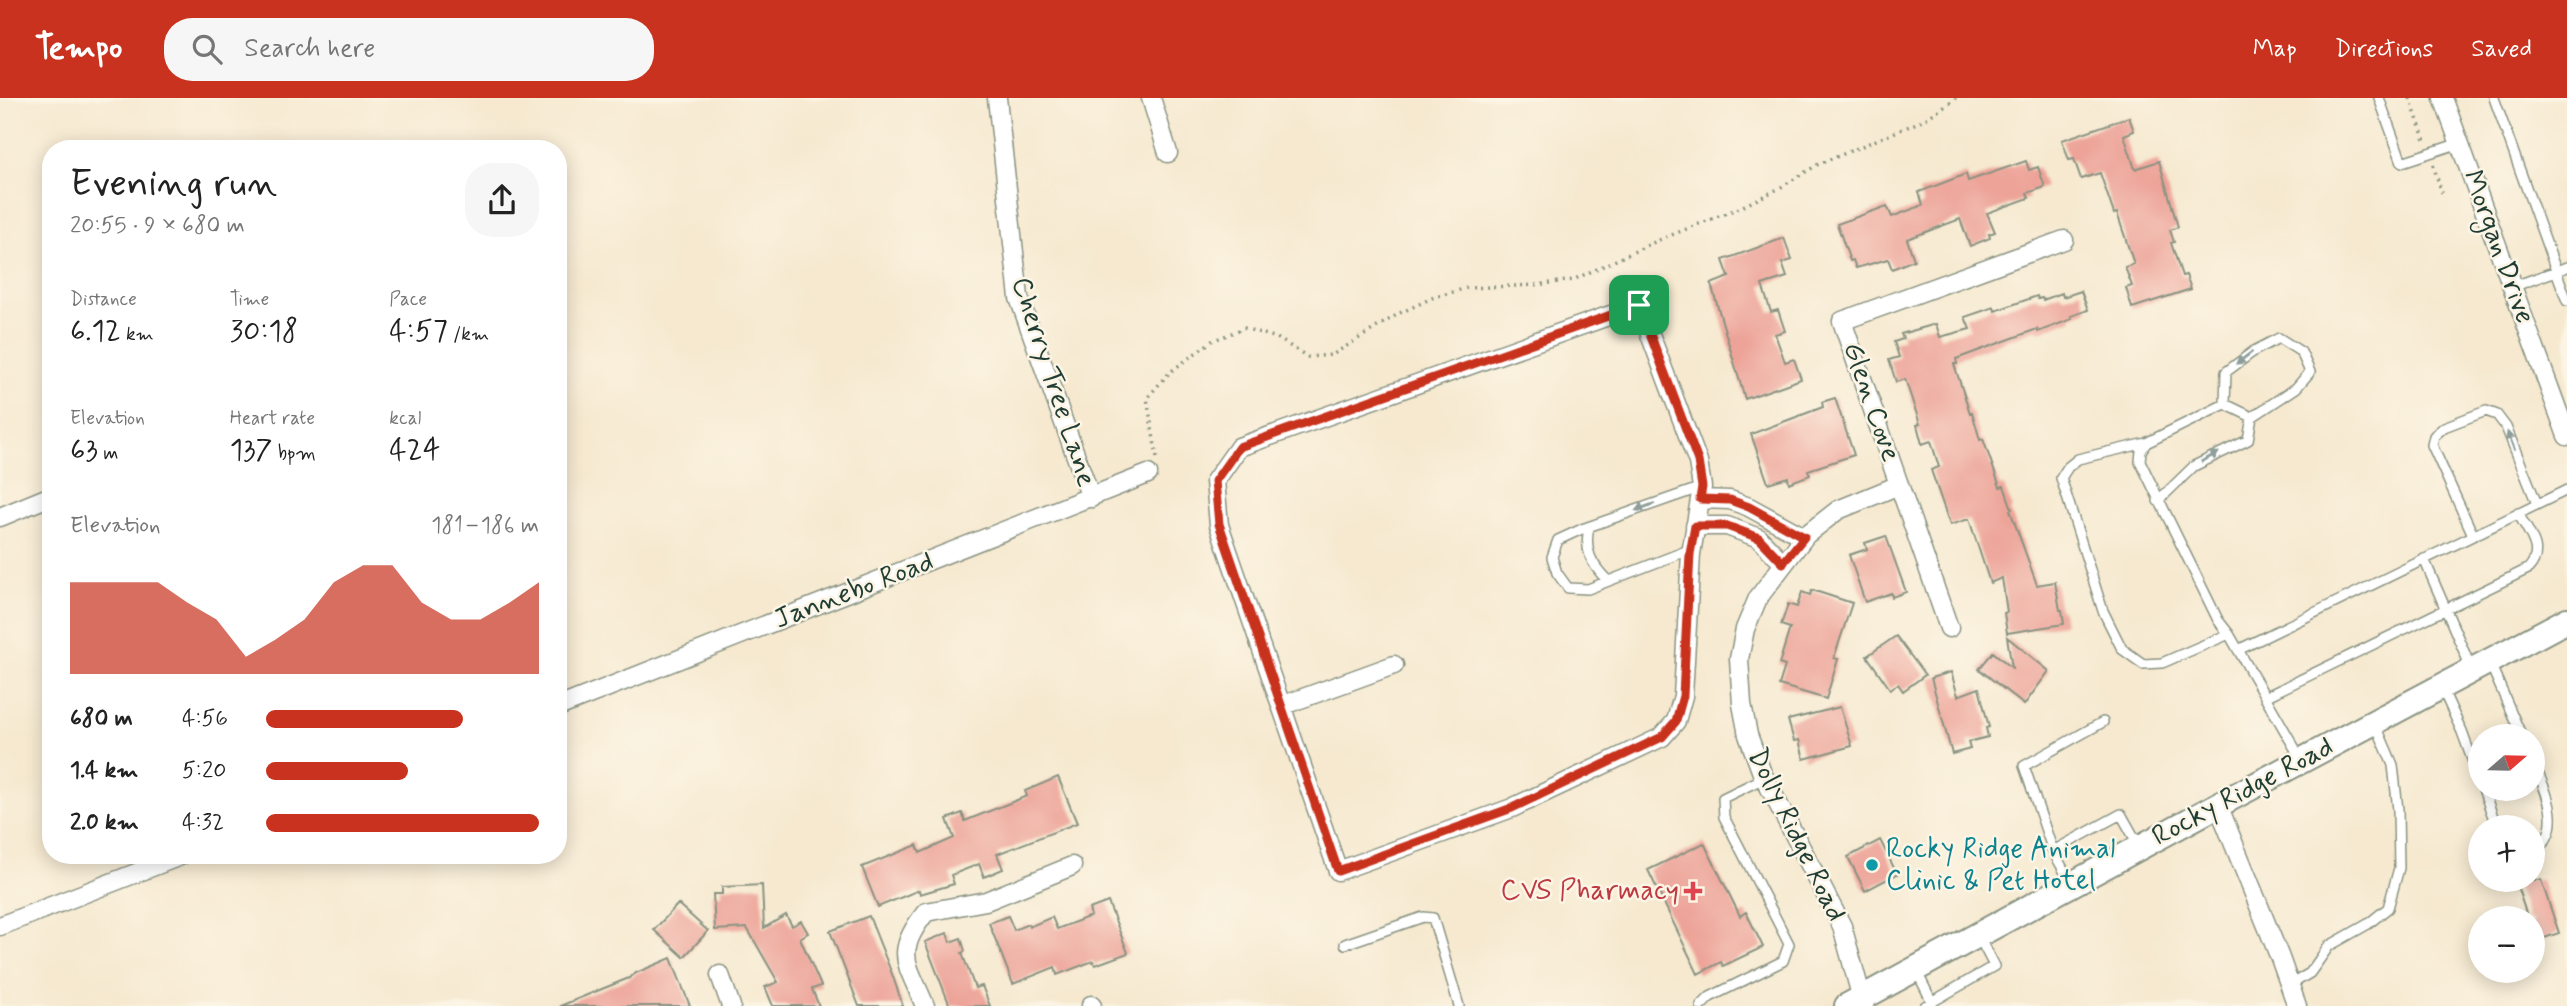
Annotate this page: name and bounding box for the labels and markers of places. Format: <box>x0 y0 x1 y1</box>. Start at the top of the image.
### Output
pin <box>1609 275 1669 335</box>
place label: Rocky Ridge Animal Clinic & Pet Hotel <box>1886 831 2115 900</box>
marker: Rocky Ridge Animal Clinic & Pet Hotel <box>1864 857 1880 873</box>
place label: CVS Pharmacy <box>1500 873 1679 910</box>
marker: CVS Pharmacy <box>1685 883 1701 899</box>

